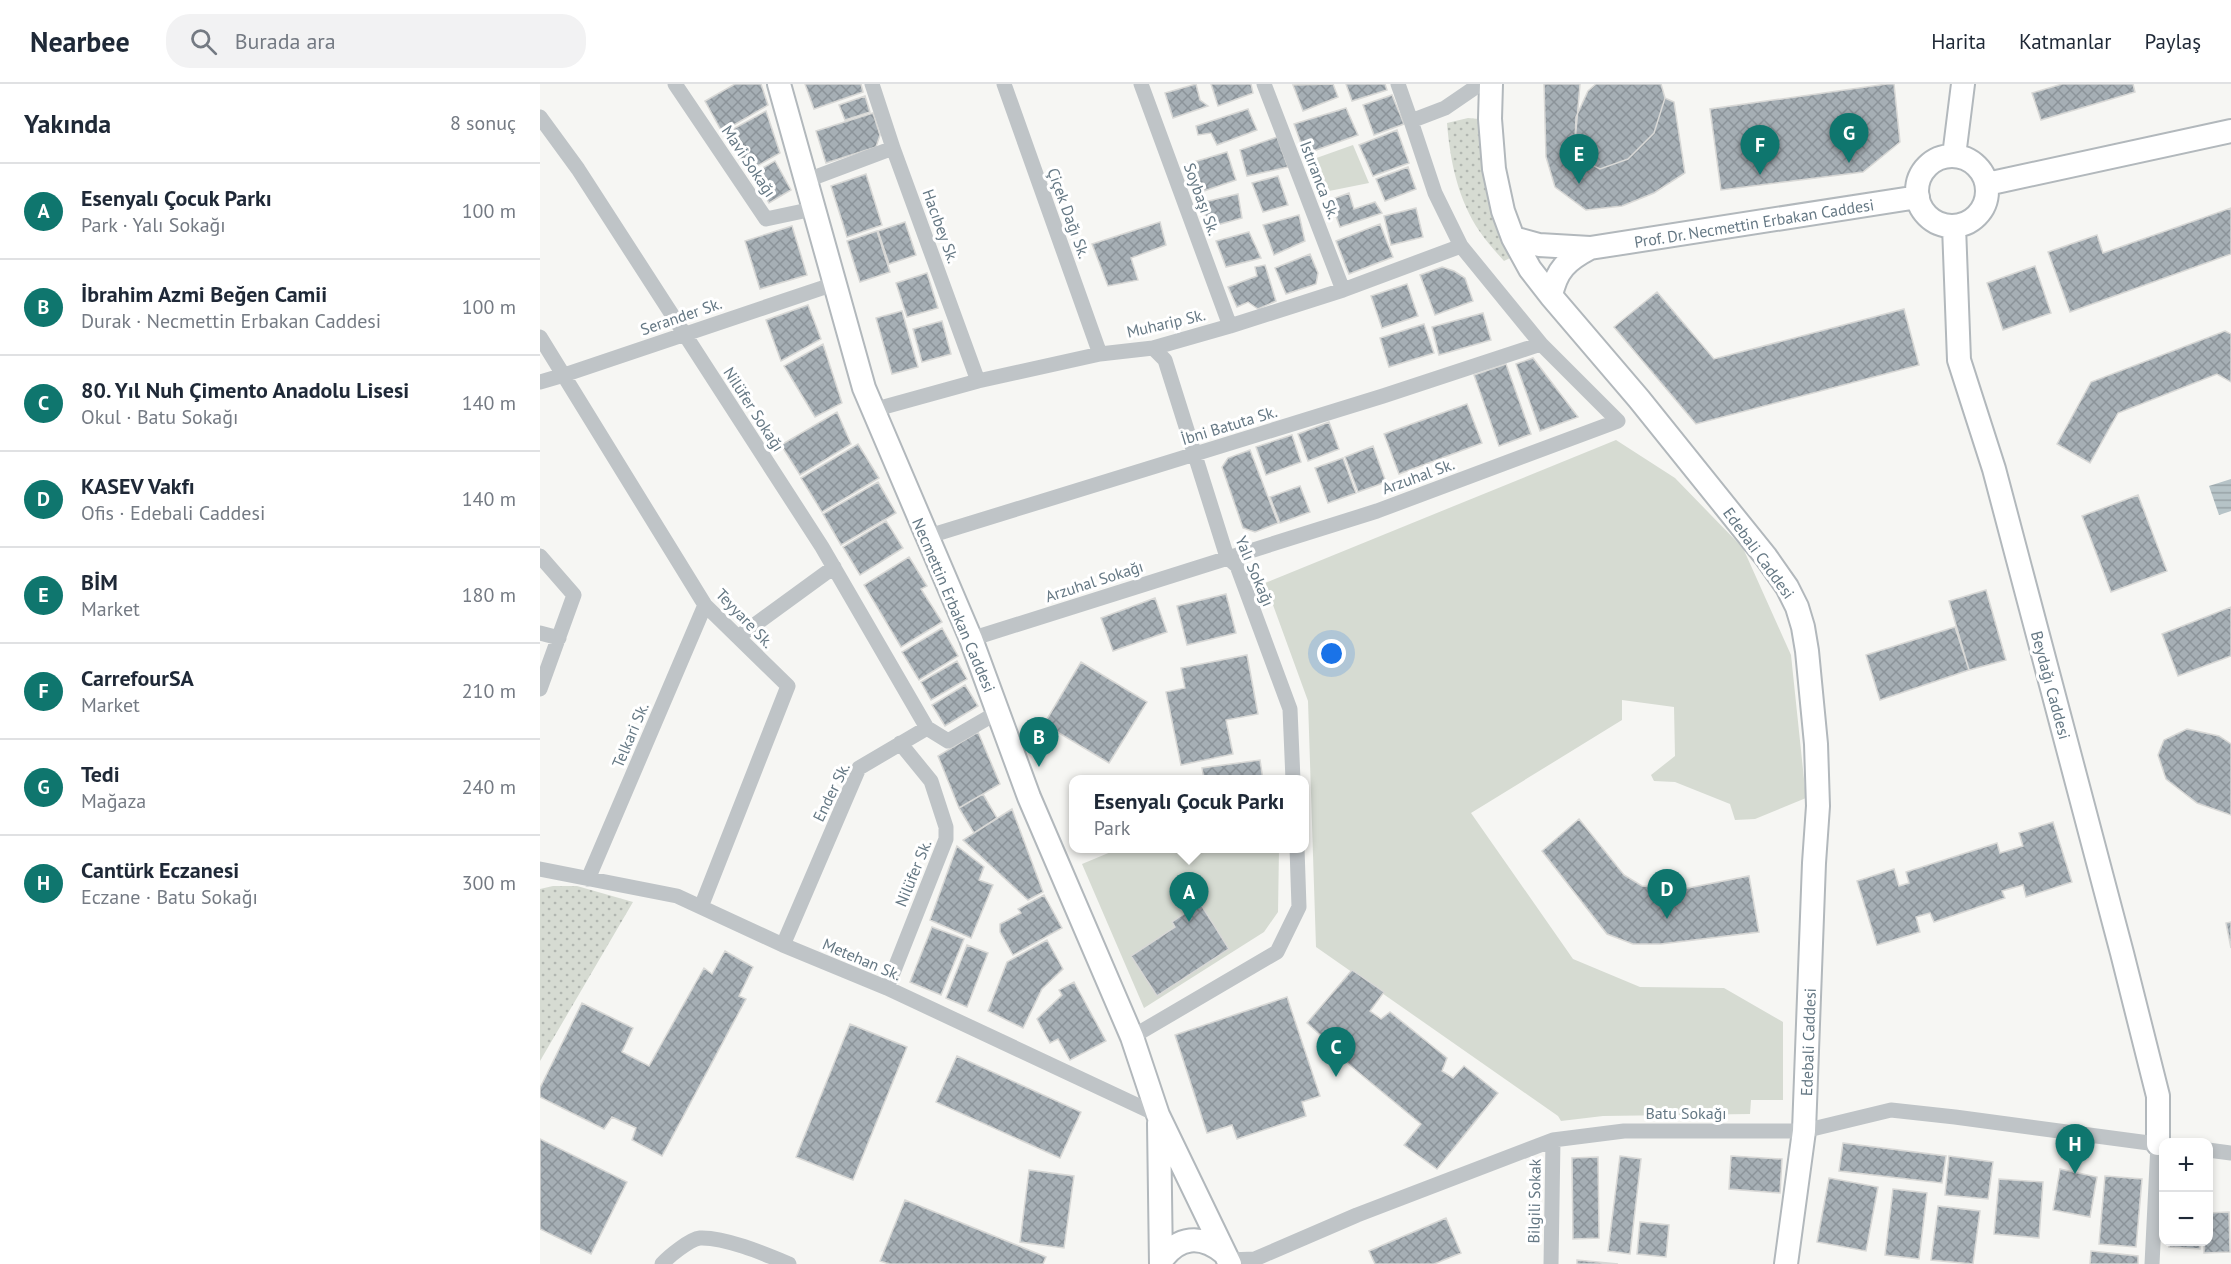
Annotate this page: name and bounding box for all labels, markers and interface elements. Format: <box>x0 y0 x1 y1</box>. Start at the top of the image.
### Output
search box <box>166 14 586 68</box>
text: Nearbee <box>30 23 130 60</box>
icon: search <box>187 25 220 58</box>
text: Burada ara <box>235 27 336 55</box>
text: Harita <box>1931 28 1986 55</box>
text: Katmanlar <box>2019 28 2111 55</box>
text: Paylaş <box>2144 28 2201 55</box>
text: Yakında <box>24 107 111 140</box>
text: 8 sonuç <box>450 110 516 136</box>
pin: G <box>1830 113 1868 163</box>
street label: Mavi Sokağı <box>718 121 780 201</box>
pin: F <box>1740 126 1780 175</box>
pin: E <box>1560 135 1598 184</box>
street label: Istıranca Sk. <box>1296 138 1344 222</box>
street label: Soybaşı Sk. <box>1180 160 1224 238</box>
street label: Çiçek Dağı Sk. <box>1043 165 1095 261</box>
text: Esenyalı Çocuk Parkı <box>81 184 272 212</box>
street label: Hacıbey Sk. <box>918 186 964 266</box>
street label: Prof. Dr. Necmettin Erbakan Caddesi <box>1633 194 1875 252</box>
text: A <box>37 198 50 224</box>
text: 100 m <box>462 198 516 224</box>
text: Park · Yalı Sokağı <box>81 212 226 238</box>
text: İbrahim Azmi Beğen Camii <box>81 280 327 308</box>
street label: Serander Sk. <box>638 293 724 339</box>
text: B <box>38 294 49 320</box>
text: 100 m <box>462 294 516 320</box>
street label: Muharip Sk. <box>1125 304 1207 342</box>
text: Durak · Necmettin Erbakan Caddesi <box>81 308 381 334</box>
street label: Nilüfer Sokağı <box>719 363 789 455</box>
text: 80. Yıl Nuh Çimento Anadolu Lisesi <box>81 376 409 404</box>
text: C <box>38 390 49 416</box>
text: 140 m <box>462 390 516 416</box>
street label: İbni Batuta Sk. <box>1179 401 1279 449</box>
text: Okul · Batu Sokağı <box>81 404 238 430</box>
street label: Arzuhal Sk. <box>1379 454 1457 498</box>
text: KASEV Vakfı <box>81 472 195 500</box>
text: D <box>37 486 50 512</box>
text: 140 m <box>462 486 516 512</box>
text: Ofis · Edebali Caddesi <box>81 500 265 526</box>
street label: Edebali Caddesi <box>1719 503 1799 603</box>
street label: Necmettin Erbakan Caddesi <box>908 515 1000 695</box>
street label: Yalı Sokağı <box>1231 533 1279 609</box>
street label: Arzuhal Sokağı <box>1043 556 1145 606</box>
text: BİM <box>81 568 118 596</box>
text: E <box>38 582 49 608</box>
text: 180 m <box>462 582 516 608</box>
street label: Teyyare Sk. <box>712 584 778 652</box>
text: Market <box>81 596 140 622</box>
street label: Beydağı Caddesi <box>2027 629 2075 741</box>
your location <box>1317 639 1346 668</box>
text: CarrefourSA <box>81 664 194 692</box>
text: F <box>38 678 49 704</box>
text: 210 m <box>462 678 516 704</box>
text: Market <box>81 692 140 718</box>
street label: Telkari Sk. <box>607 699 653 771</box>
pin: B <box>1020 718 1058 767</box>
street label: Ender Sk. <box>808 759 854 825</box>
text: Tedi <box>81 760 120 788</box>
text: G <box>37 774 50 800</box>
text: 240 m <box>462 774 516 800</box>
popup <box>1069 775 1309 853</box>
text: Esenyalı Çocuk Parkı <box>1094 787 1284 815</box>
text: Mağaza <box>81 788 146 814</box>
text: Park <box>1094 815 1130 841</box>
street label: Nilüfer Sk. <box>890 836 936 910</box>
text: Cantürk Eczanesi <box>81 856 239 884</box>
text: H <box>37 870 50 896</box>
text: 300 m <box>462 870 516 896</box>
pin: D <box>1648 870 1686 919</box>
pin: A <box>1170 872 1208 922</box>
text: Eczane · Batu Sokağı <box>81 884 258 910</box>
street label: Metehan Sk. <box>820 933 904 985</box>
street label: Edebali Caddesi <box>1796 988 1820 1096</box>
pin: C <box>1316 1028 1356 1077</box>
street label: Batu Sokağı <box>1645 1103 1727 1123</box>
pin: H <box>2056 1124 2095 1174</box>
map controls <box>2159 1138 2213 1246</box>
button: + <box>2159 1138 2213 1192</box>
street label: Bilgili Sokak <box>1523 1158 1545 1244</box>
button: − <box>2159 1192 2213 1246</box>

